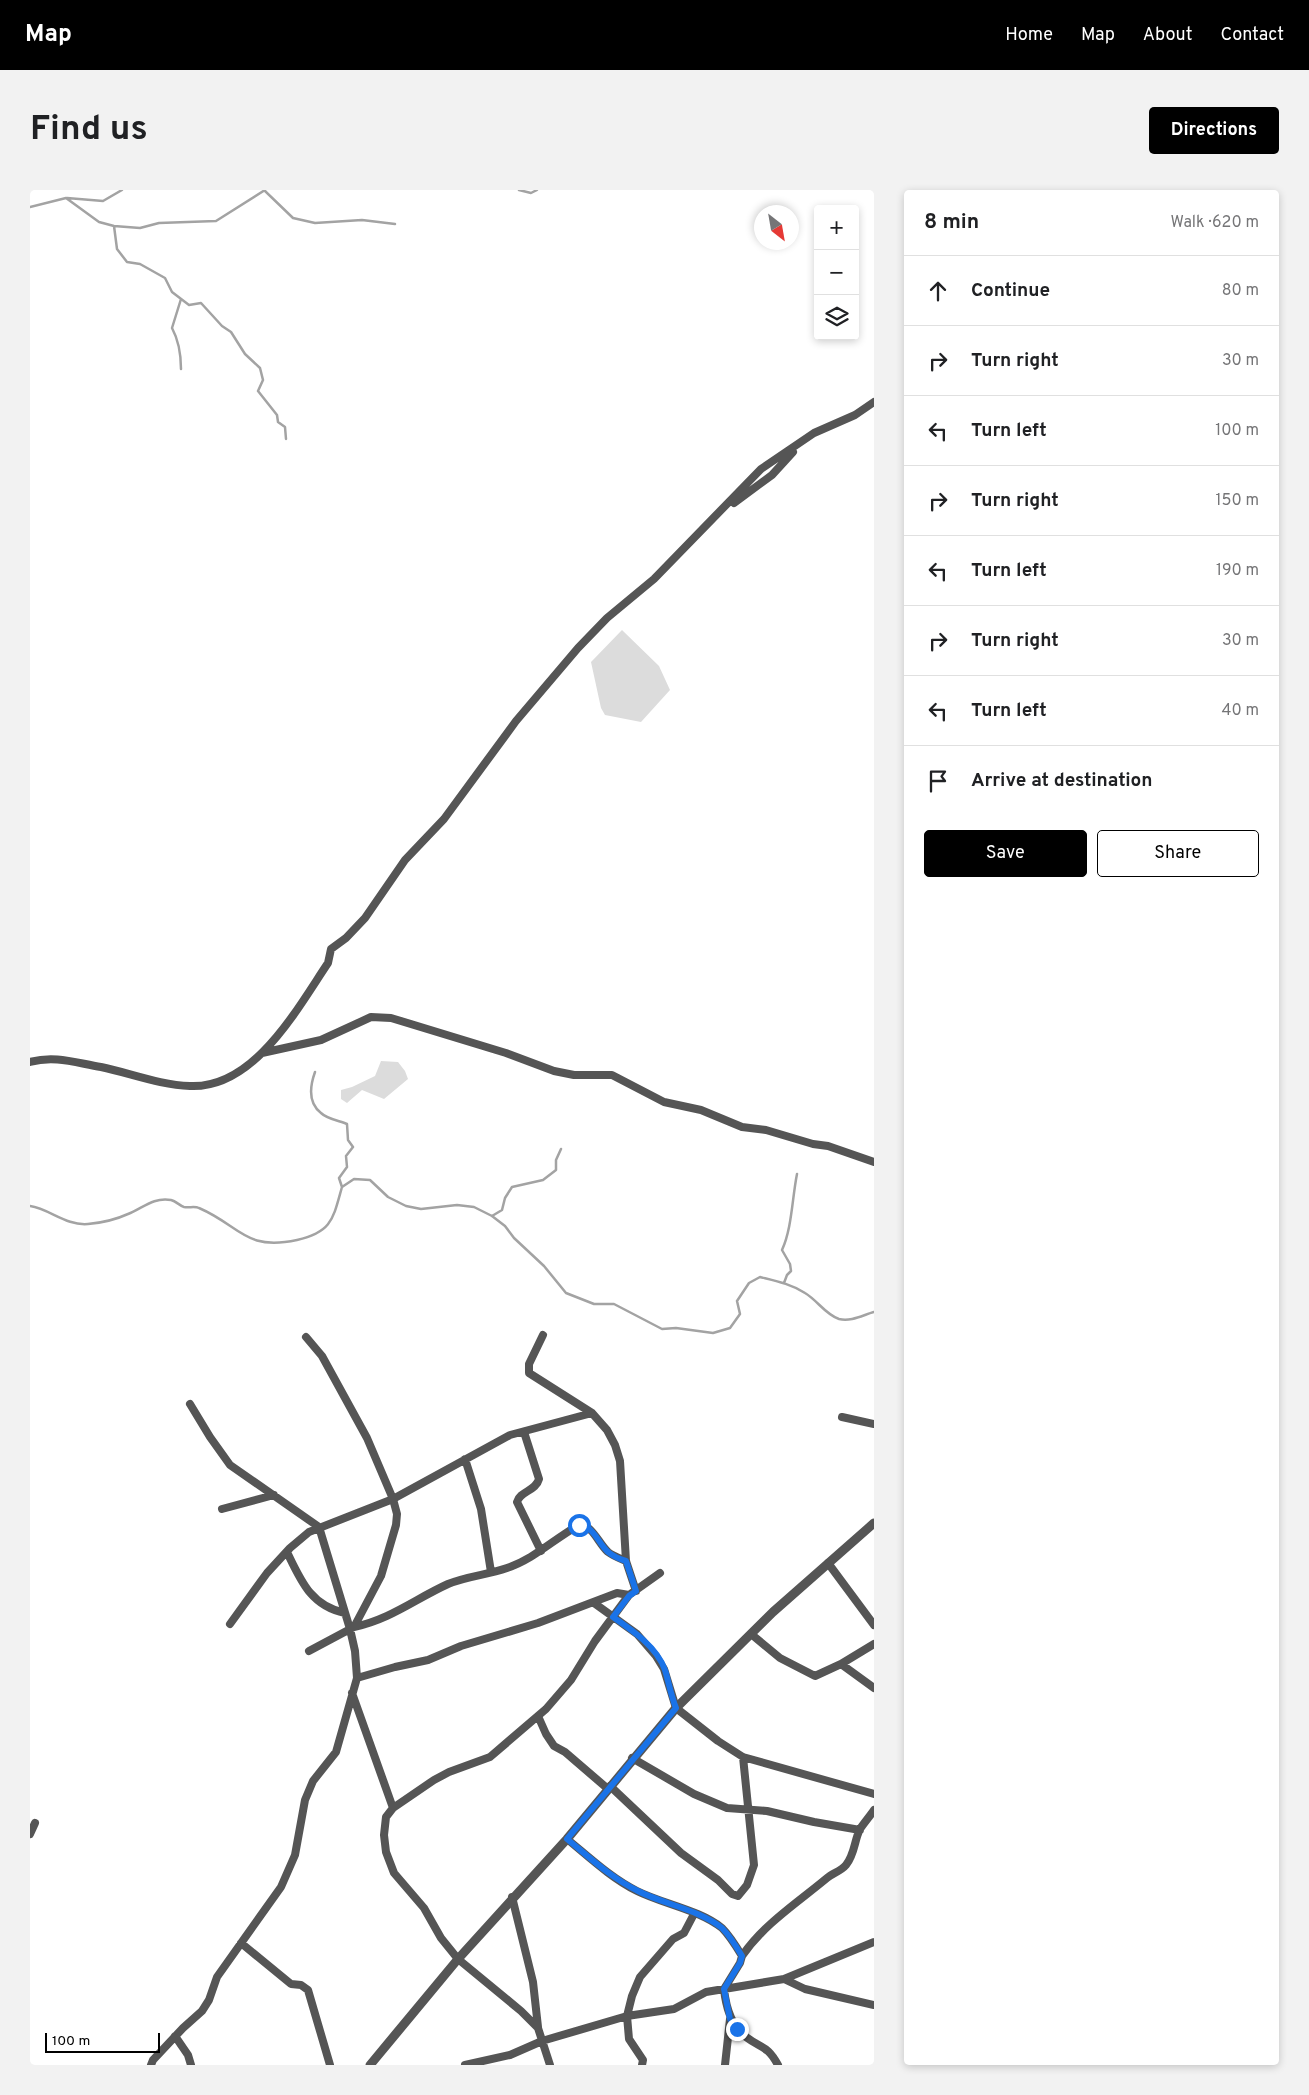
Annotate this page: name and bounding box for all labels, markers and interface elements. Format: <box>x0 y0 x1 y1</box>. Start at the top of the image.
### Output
text: Map <box>25 20 72 50</box>
text: Home <box>1005 24 1053 47</box>
text: Map <box>1081 24 1115 47</box>
text: About <box>1143 24 1192 47</box>
text: Contact <box>1220 24 1284 47</box>
button: Directions <box>1149 107 1279 154</box>
text: Find us <box>30 108 148 152</box>
north arrow <box>754 205 799 250</box>
map controls <box>814 205 859 340</box>
button: + <box>814 205 859 250</box>
text: 8 min <box>924 209 979 236</box>
text: Walk · 620 m <box>1170 213 1259 233</box>
button: − <box>814 250 859 295</box>
icon: ahead <box>924 277 952 305</box>
text: Continue <box>971 279 1050 303</box>
text: 80 m <box>1222 281 1259 301</box>
button: layers <box>814 295 859 340</box>
icon: right <box>924 347 952 375</box>
text: Turn right <box>971 349 1059 373</box>
text: 30 m <box>1222 351 1259 371</box>
icon: left <box>924 417 952 445</box>
text: Turn left <box>971 419 1047 443</box>
text: 100 m <box>1215 421 1259 441</box>
icon: right <box>924 487 952 515</box>
text: Turn right <box>971 489 1059 513</box>
text: 150 m <box>1216 491 1259 511</box>
icon: left <box>924 557 952 585</box>
text: Turn left <box>971 559 1047 583</box>
text: 190 m <box>1216 561 1259 581</box>
icon: right <box>924 627 952 655</box>
text: Turn right <box>971 629 1059 653</box>
text: 30 m <box>1222 631 1259 651</box>
icon: left <box>924 697 952 725</box>
text: Turn left <box>971 699 1047 723</box>
text: 40 m <box>1221 701 1259 721</box>
icon: arrive <box>924 767 952 795</box>
text: Arrive at destination <box>971 769 1152 793</box>
button: Save <box>924 830 1087 877</box>
button: Share <box>1097 830 1259 877</box>
route start <box>568 1514 591 1537</box>
route end <box>726 2018 749 2041</box>
scale bar <box>45 2030 160 2053</box>
text: 100 m <box>52 2033 90 2050</box>

